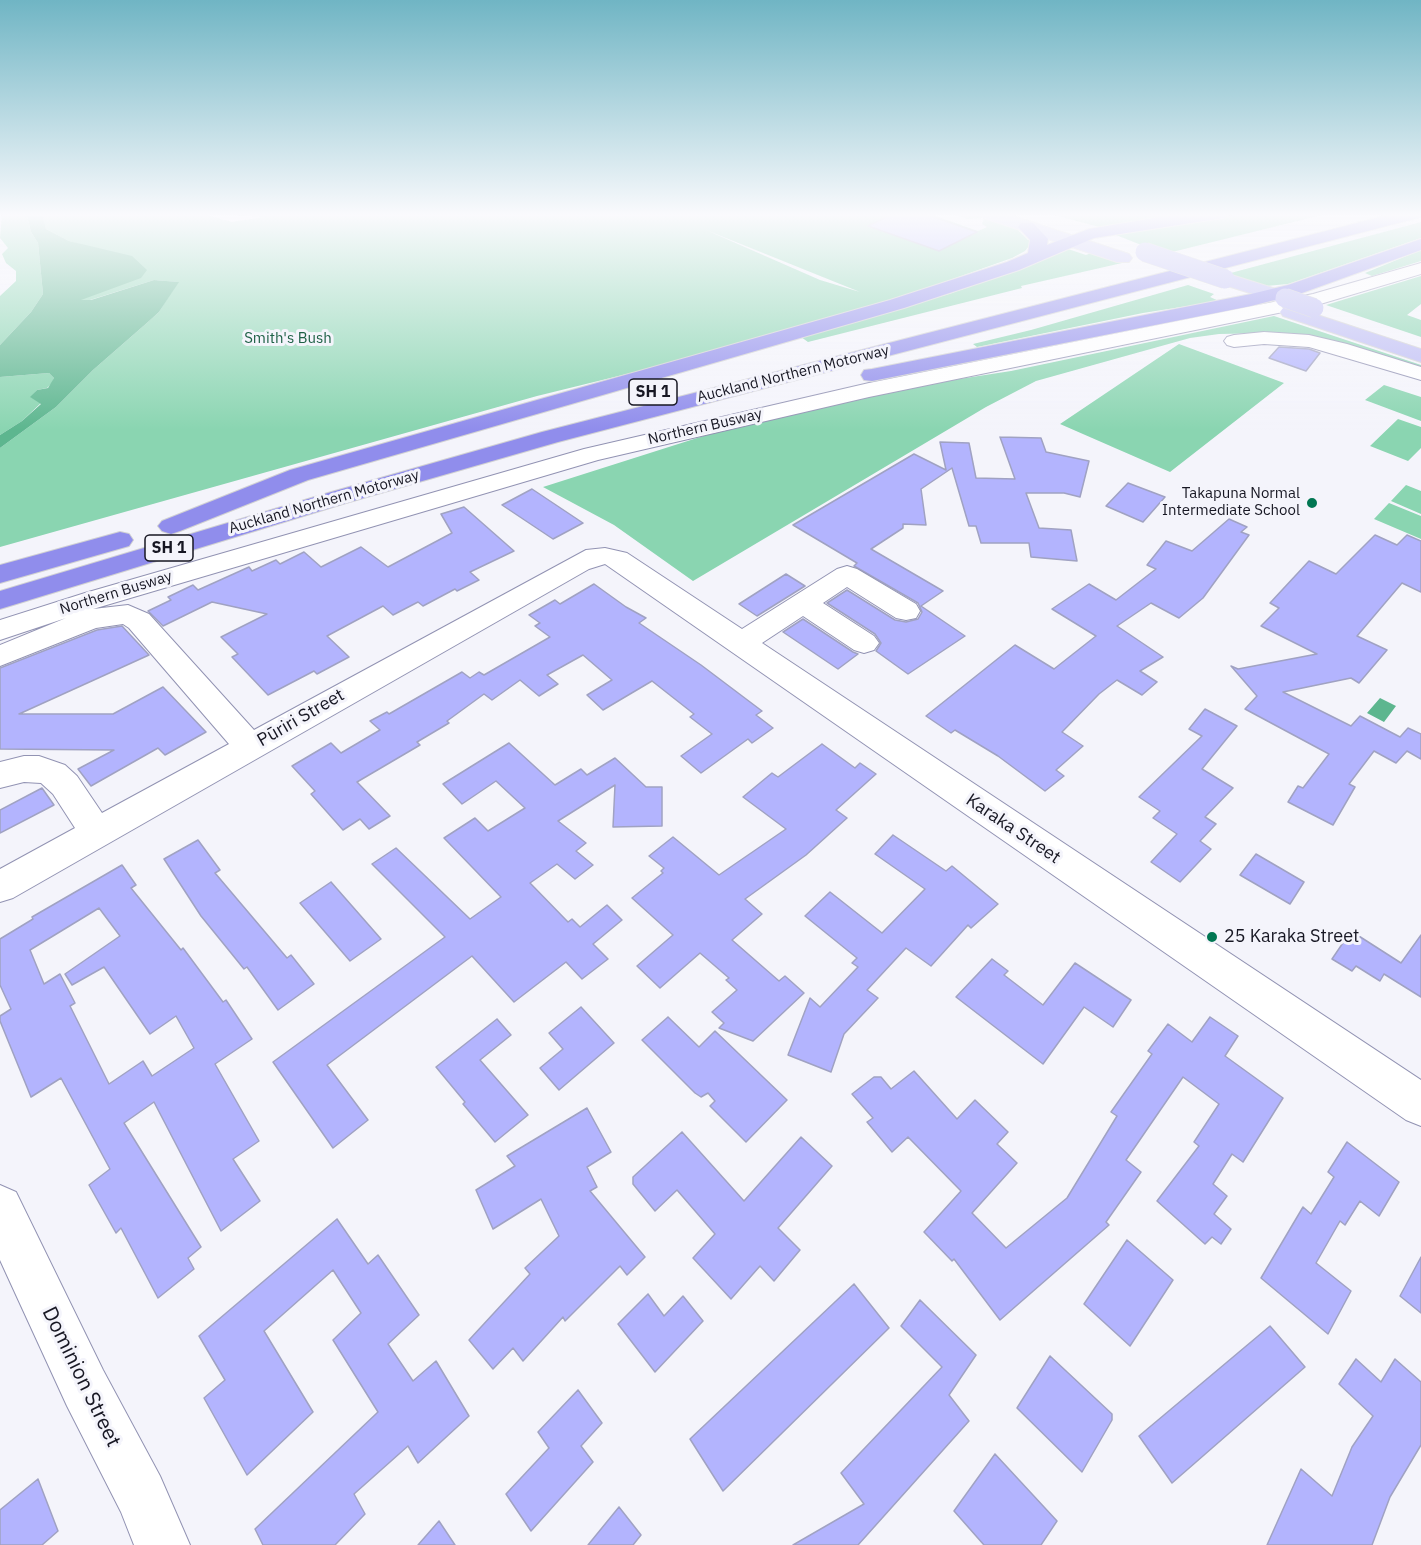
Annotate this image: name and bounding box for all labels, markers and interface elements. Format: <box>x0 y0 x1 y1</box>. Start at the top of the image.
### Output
park label: Smith's Bush <box>244 330 332 348</box>
street label: Auckland Northern Motorway <box>695 341 891 407</box>
road number: SH 1 <box>629 379 677 405</box>
street label: Northern Busway <box>646 405 764 449</box>
street label: Auckland Northern Motorway <box>227 466 421 538</box>
place label: Takapuna Normal Intermediate School <box>1162 485 1300 520</box>
marker: Takapuna Normal Intermediate School <box>1305 496 1319 510</box>
road number: SH 1 <box>145 535 193 561</box>
street label: Northern Busway <box>58 567 174 619</box>
street label: Pūriri Street <box>254 684 348 752</box>
street label: Karaka Street <box>962 789 1064 869</box>
place label: 25 Karaka Street <box>1224 926 1359 948</box>
marker: 25 Karaka Street <box>1205 930 1219 944</box>
street label: Dominion Street <box>36 1303 126 1451</box>

